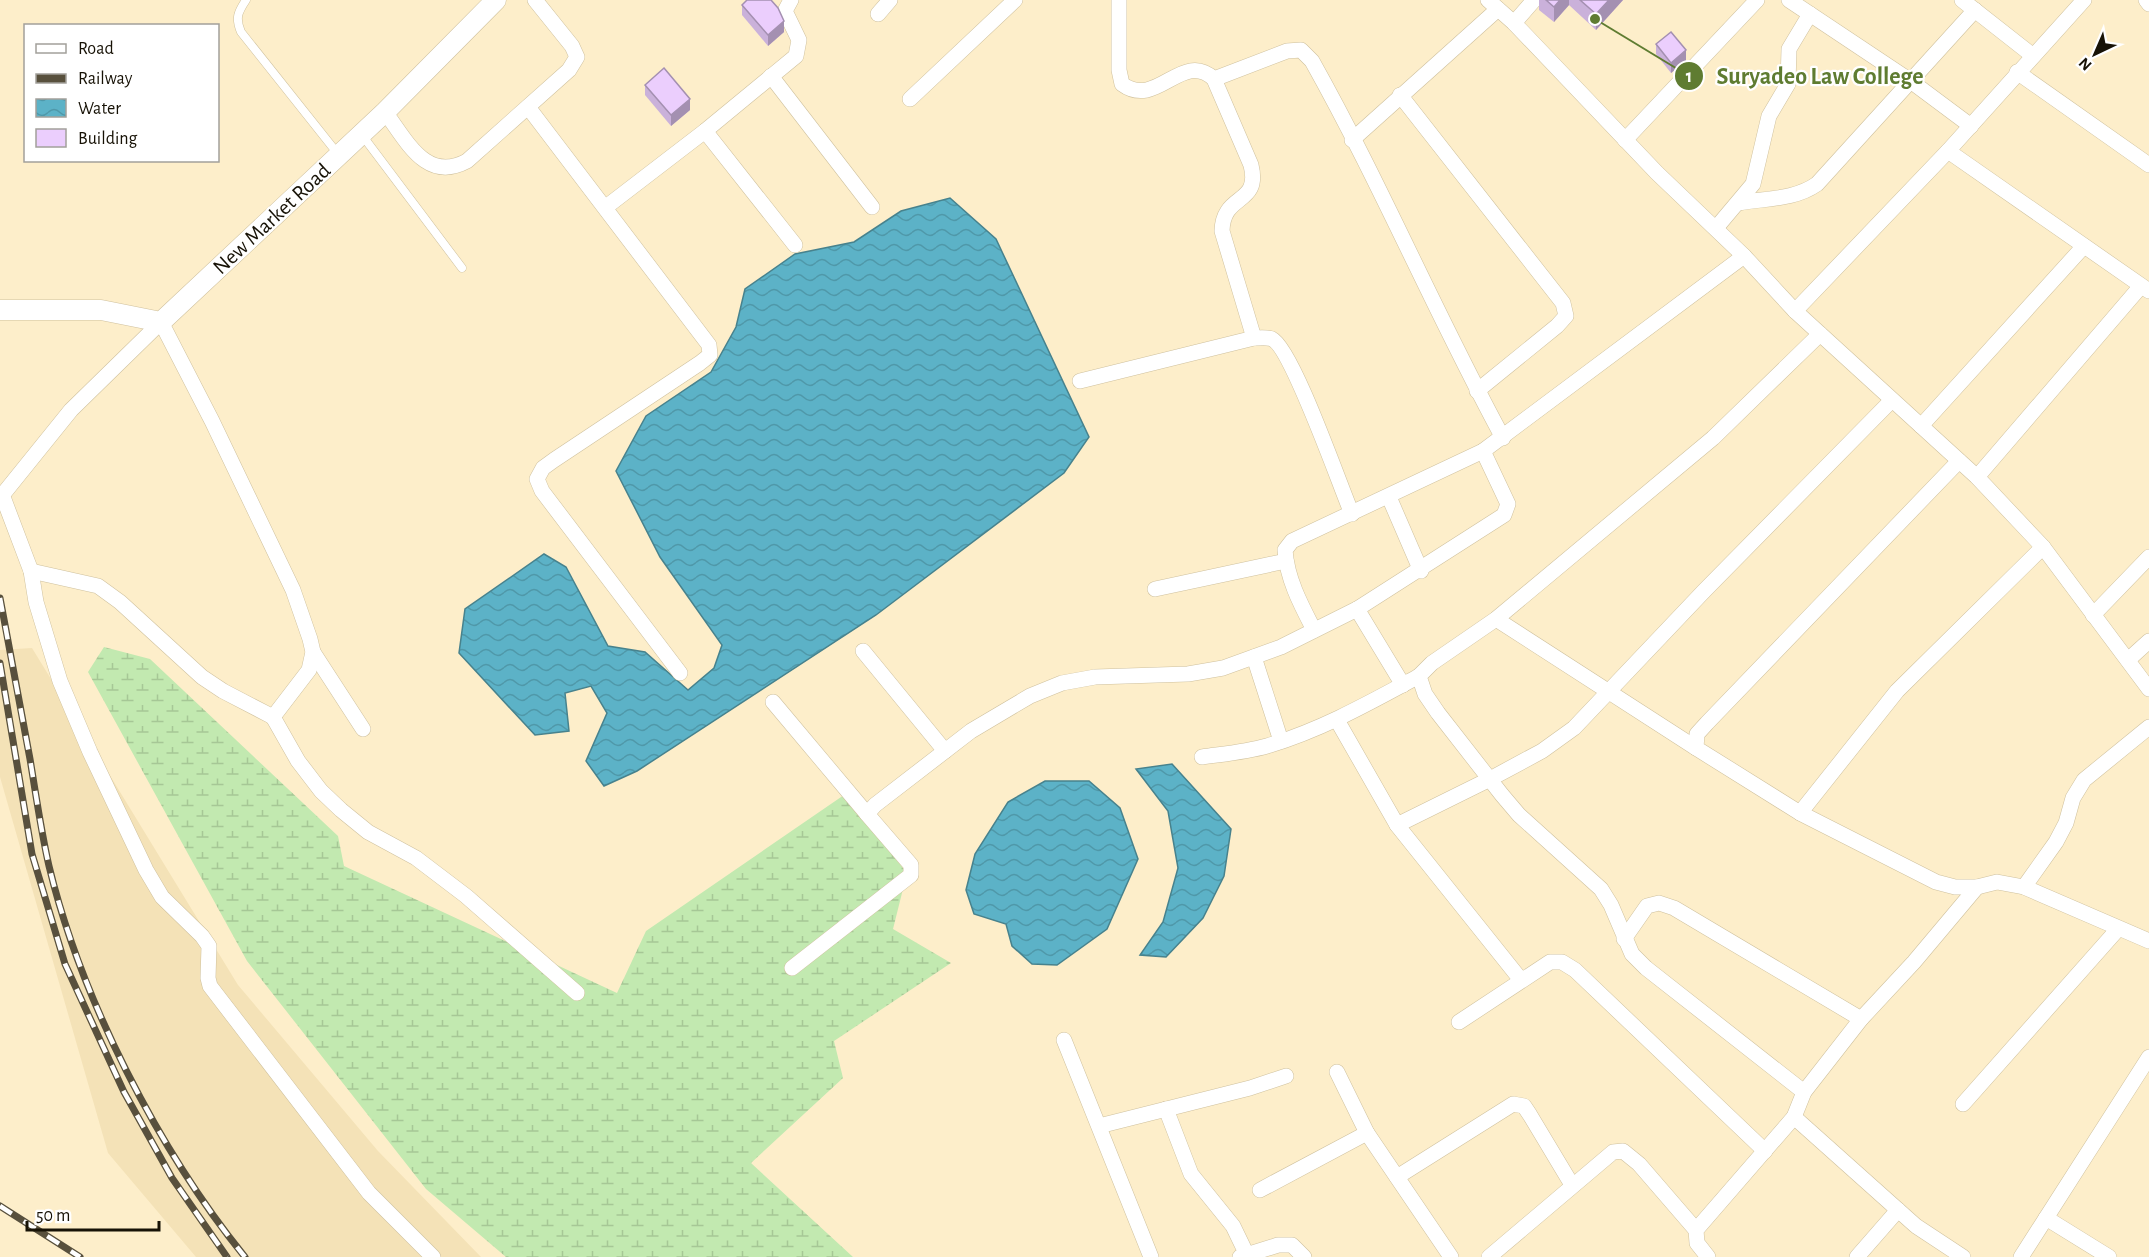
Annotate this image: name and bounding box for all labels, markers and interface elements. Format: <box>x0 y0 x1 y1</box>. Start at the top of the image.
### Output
legend <box>24 24 219 162</box>
north arrow <box>2065 24 2125 84</box>
text: Road <box>78 40 114 58</box>
text: N <box>2076 54 2095 74</box>
callout: Suryadeo Law College <box>1674 55 1935 97</box>
text: Suryadeo Law College <box>1716 65 1924 89</box>
text: 1 <box>1686 68 1692 86</box>
text: Railway <box>78 70 133 88</box>
text: Water <box>78 100 121 118</box>
text: Building <box>78 130 138 148</box>
street label: New Market Road <box>209 159 335 278</box>
scale bar <box>27 1194 159 1232</box>
text: 50 m <box>36 1207 70 1225</box>

